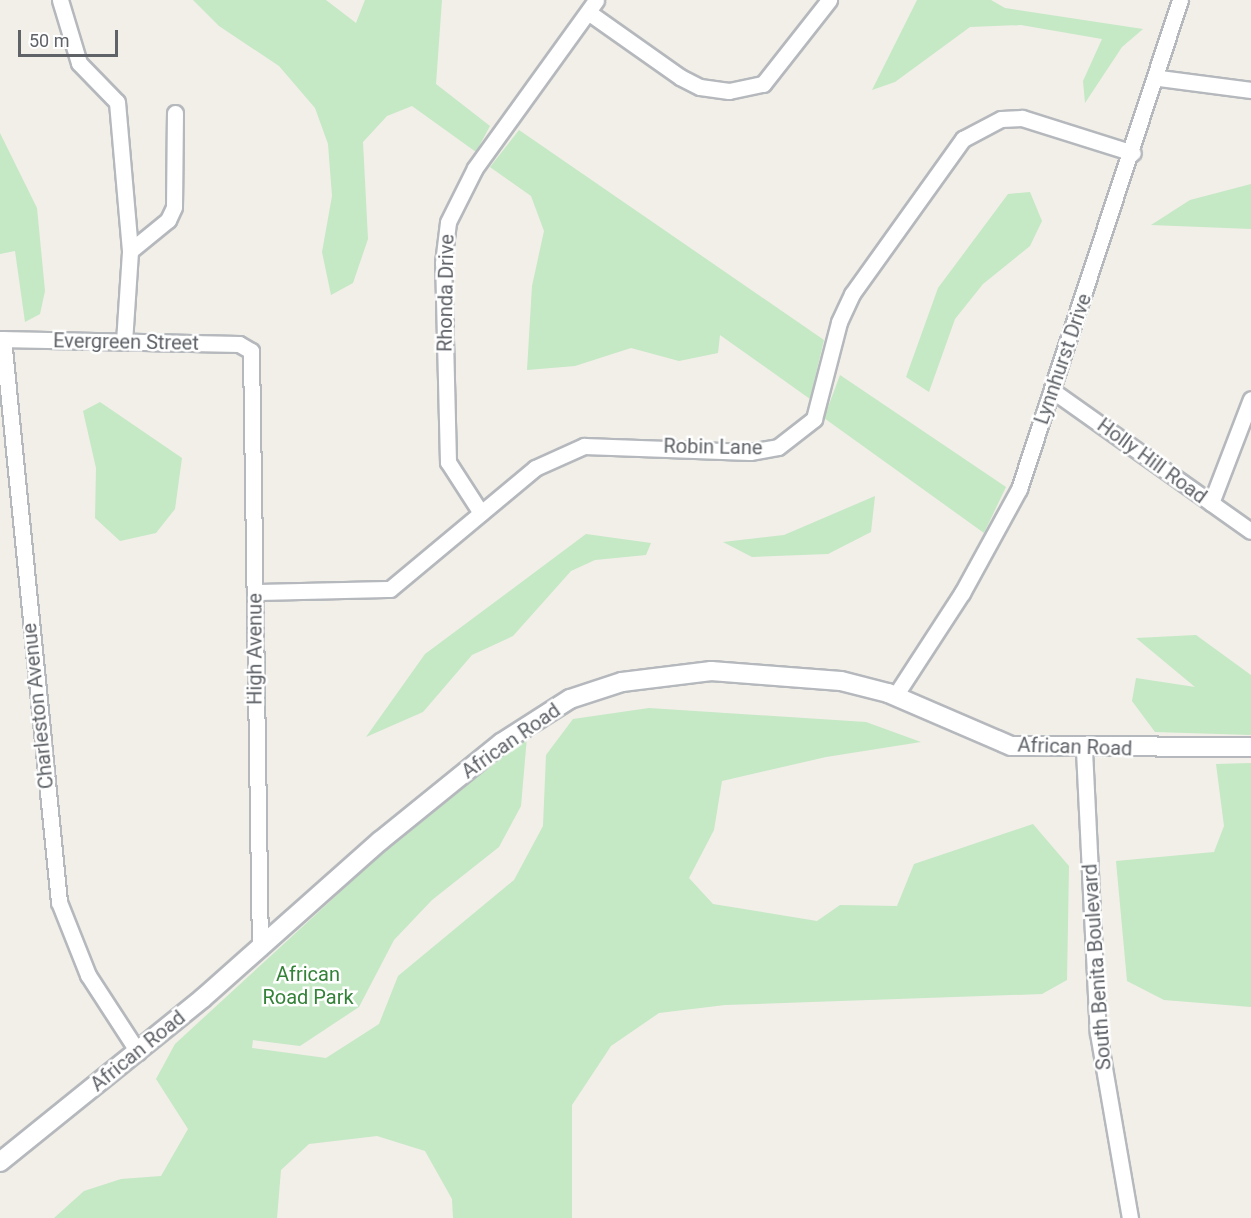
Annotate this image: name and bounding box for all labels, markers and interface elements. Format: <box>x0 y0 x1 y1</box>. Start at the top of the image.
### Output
scale bar <box>21 18 122 56</box>
text: 50 m <box>29 30 69 51</box>
street label: Rhonda Drive <box>433 234 459 352</box>
street label: Lynnhurst Drive <box>1029 291 1097 427</box>
street label: Evergreen Street <box>53 329 199 355</box>
street label: Holly Hill Road <box>1093 413 1211 509</box>
street label: Robin Lane <box>663 434 763 460</box>
street label: High Avenue <box>243 593 267 705</box>
street label: Charleston Avenue <box>17 622 59 790</box>
street label: African Road <box>457 698 565 784</box>
street label: African Road <box>1017 733 1133 761</box>
street label: South Benita Boulevard <box>1078 863 1116 1071</box>
park label: African Road Park <box>262 963 354 1010</box>
street label: African Road <box>86 1006 190 1096</box>

